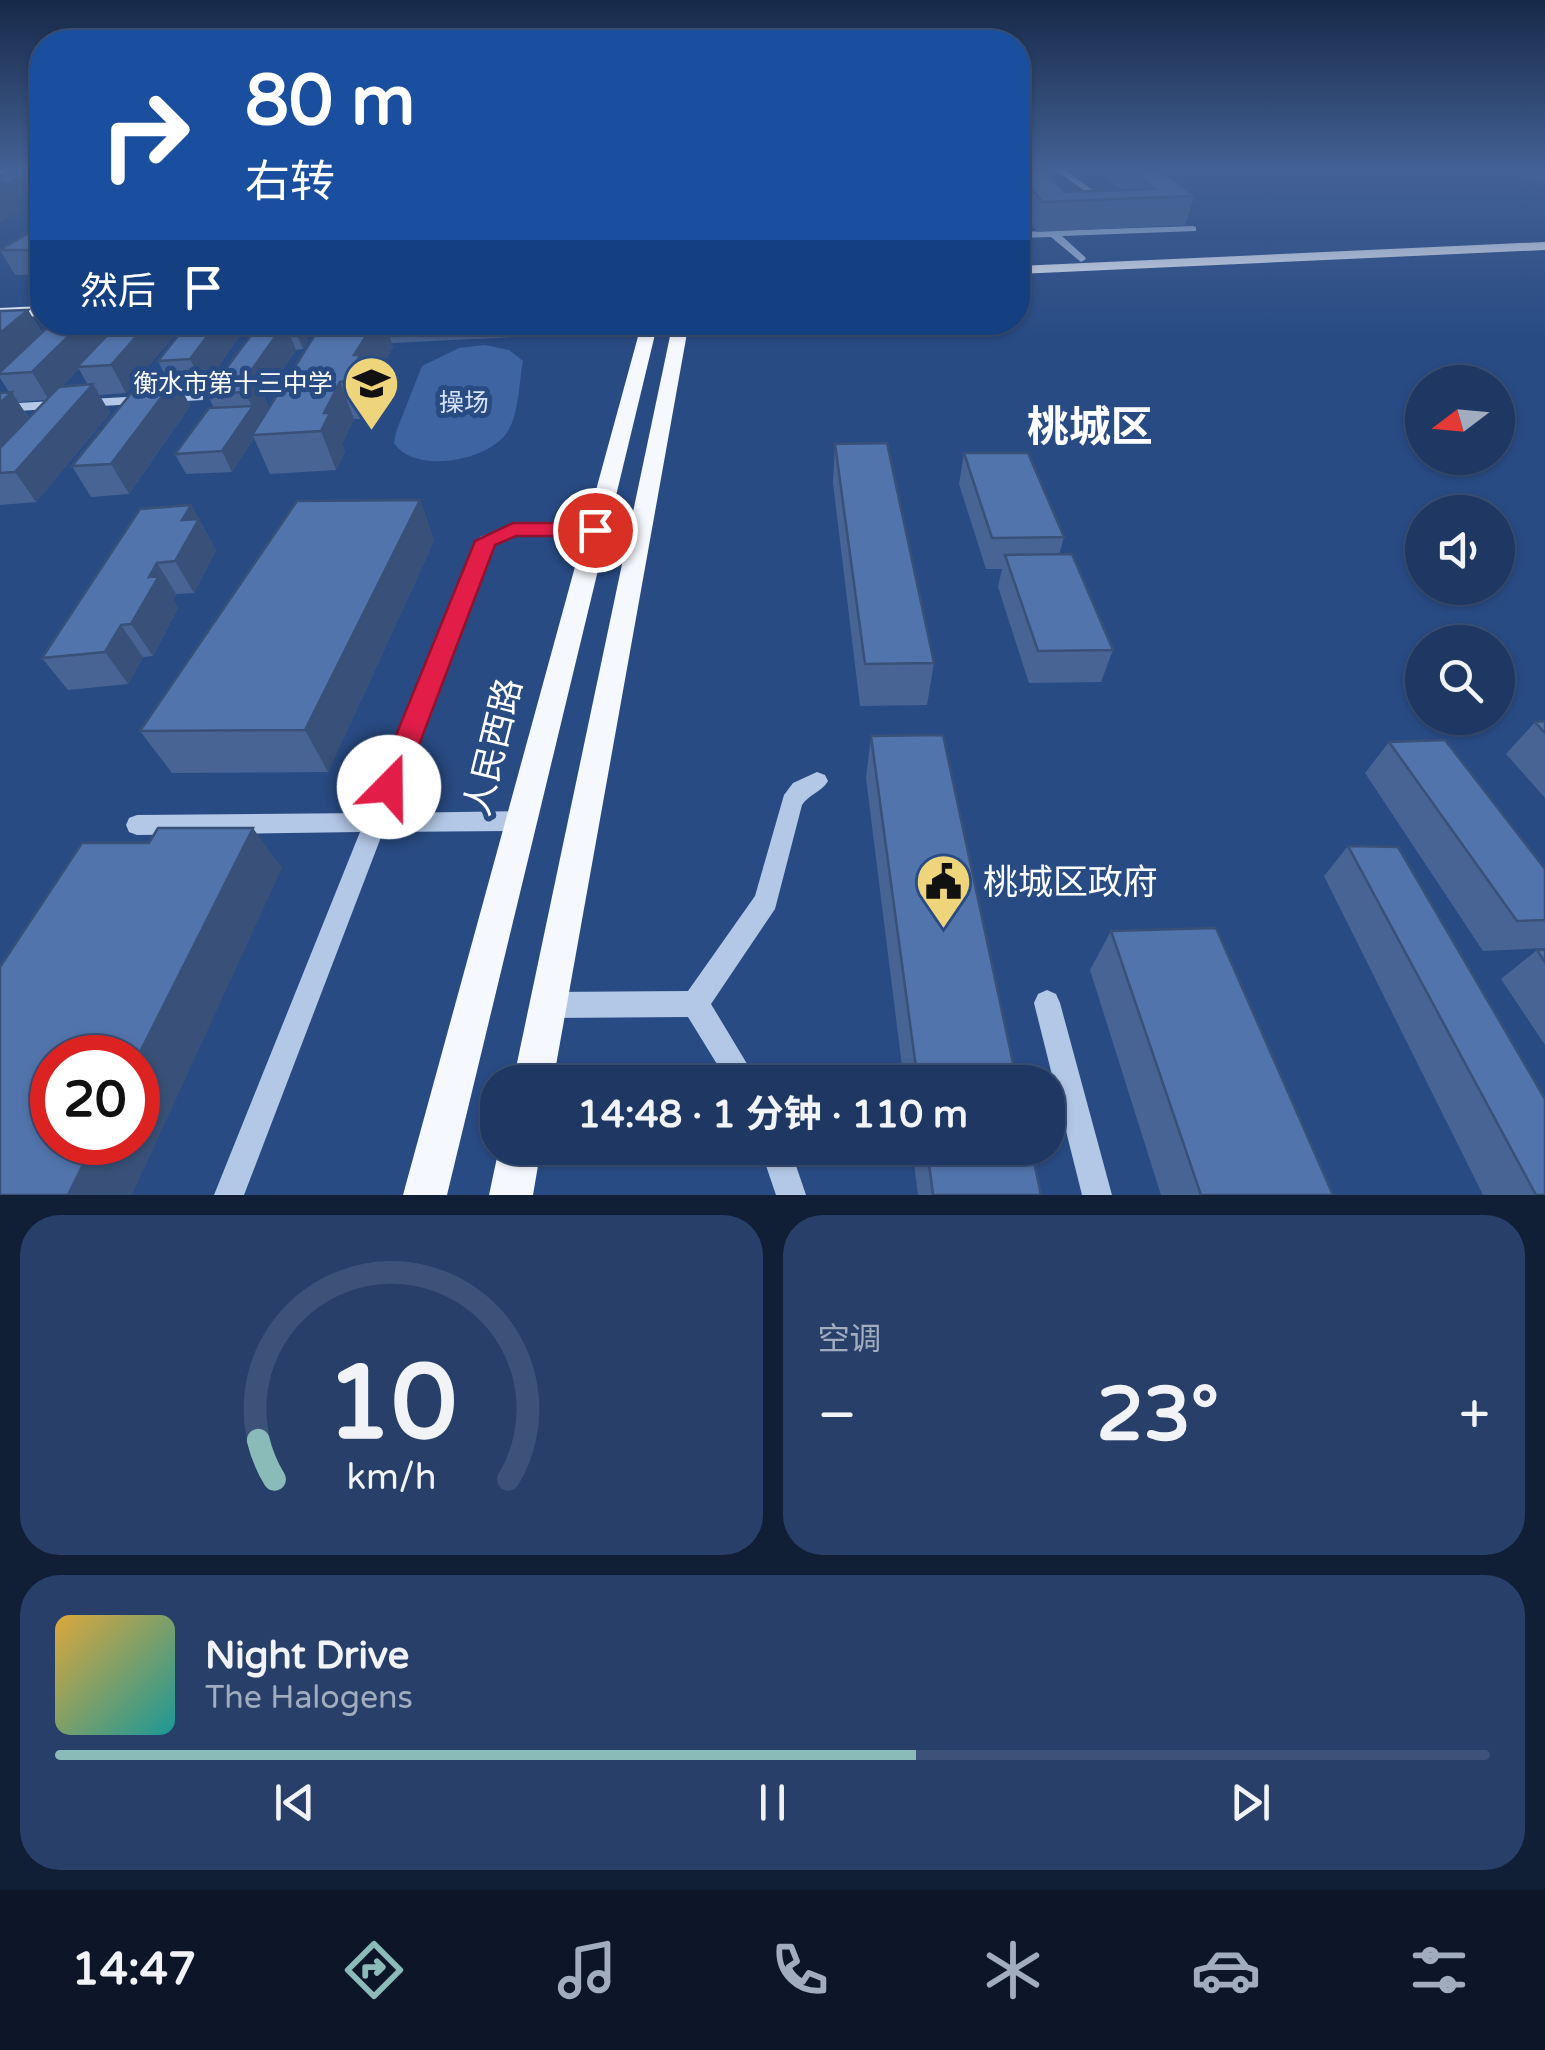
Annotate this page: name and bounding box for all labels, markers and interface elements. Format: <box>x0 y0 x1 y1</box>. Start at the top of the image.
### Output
text: 80 m <box>245 60 415 144</box>
icon: right <box>80 70 210 200</box>
text: 右转 <box>245 156 335 210</box>
icon: arrive <box>176 260 231 315</box>
text: 然后 <box>80 269 156 315</box>
school or university icon: 衡水市第十三中学 <box>342 353 402 432</box>
north arrow <box>1405 365 1515 475</box>
map controls <box>1405 365 1515 735</box>
place label: 衡水市第十三中学 <box>133 369 333 399</box>
park label: 操场 <box>439 388 489 418</box>
district label: 桃城区 <box>1027 402 1153 453</box>
pin <box>553 488 638 573</box>
button: sound <box>1405 495 1515 605</box>
icon: arrive <box>568 503 623 558</box>
button: search <box>1405 625 1515 735</box>
street label: 人民西路 <box>457 674 531 820</box>
position arrow <box>337 735 441 839</box>
public building icon: 桃城区政府 <box>914 852 974 931</box>
place label: 桃城区政府 <box>983 862 1158 904</box>
speed limit sign: 20 <box>30 1035 160 1165</box>
text: 14:48 · 1 分钟 · 110 m <box>577 1092 968 1138</box>
text: 空调 <box>818 1321 882 1359</box>
text: 10 <box>326 1342 457 1467</box>
text: 23° <box>1097 1370 1219 1460</box>
text: − <box>818 1383 857 1449</box>
text: + <box>1459 1383 1490 1449</box>
text: km/h <box>346 1456 436 1499</box>
text: Night Drive <box>205 1633 409 1679</box>
text: The Halogens <box>205 1679 413 1717</box>
icon: previous <box>267 1775 322 1830</box>
icon: pause <box>745 1775 800 1830</box>
icon: next <box>1223 1775 1278 1830</box>
icon: directions <box>339 1935 409 2005</box>
icon: music <box>552 1935 622 2005</box>
icon: phone <box>765 1935 835 2005</box>
icon: climate <box>978 1935 1048 2005</box>
icon: car <box>1191 1935 1261 2005</box>
icon: filters <box>1404 1935 1474 2005</box>
text: 14:47 <box>71 1943 196 1997</box>

